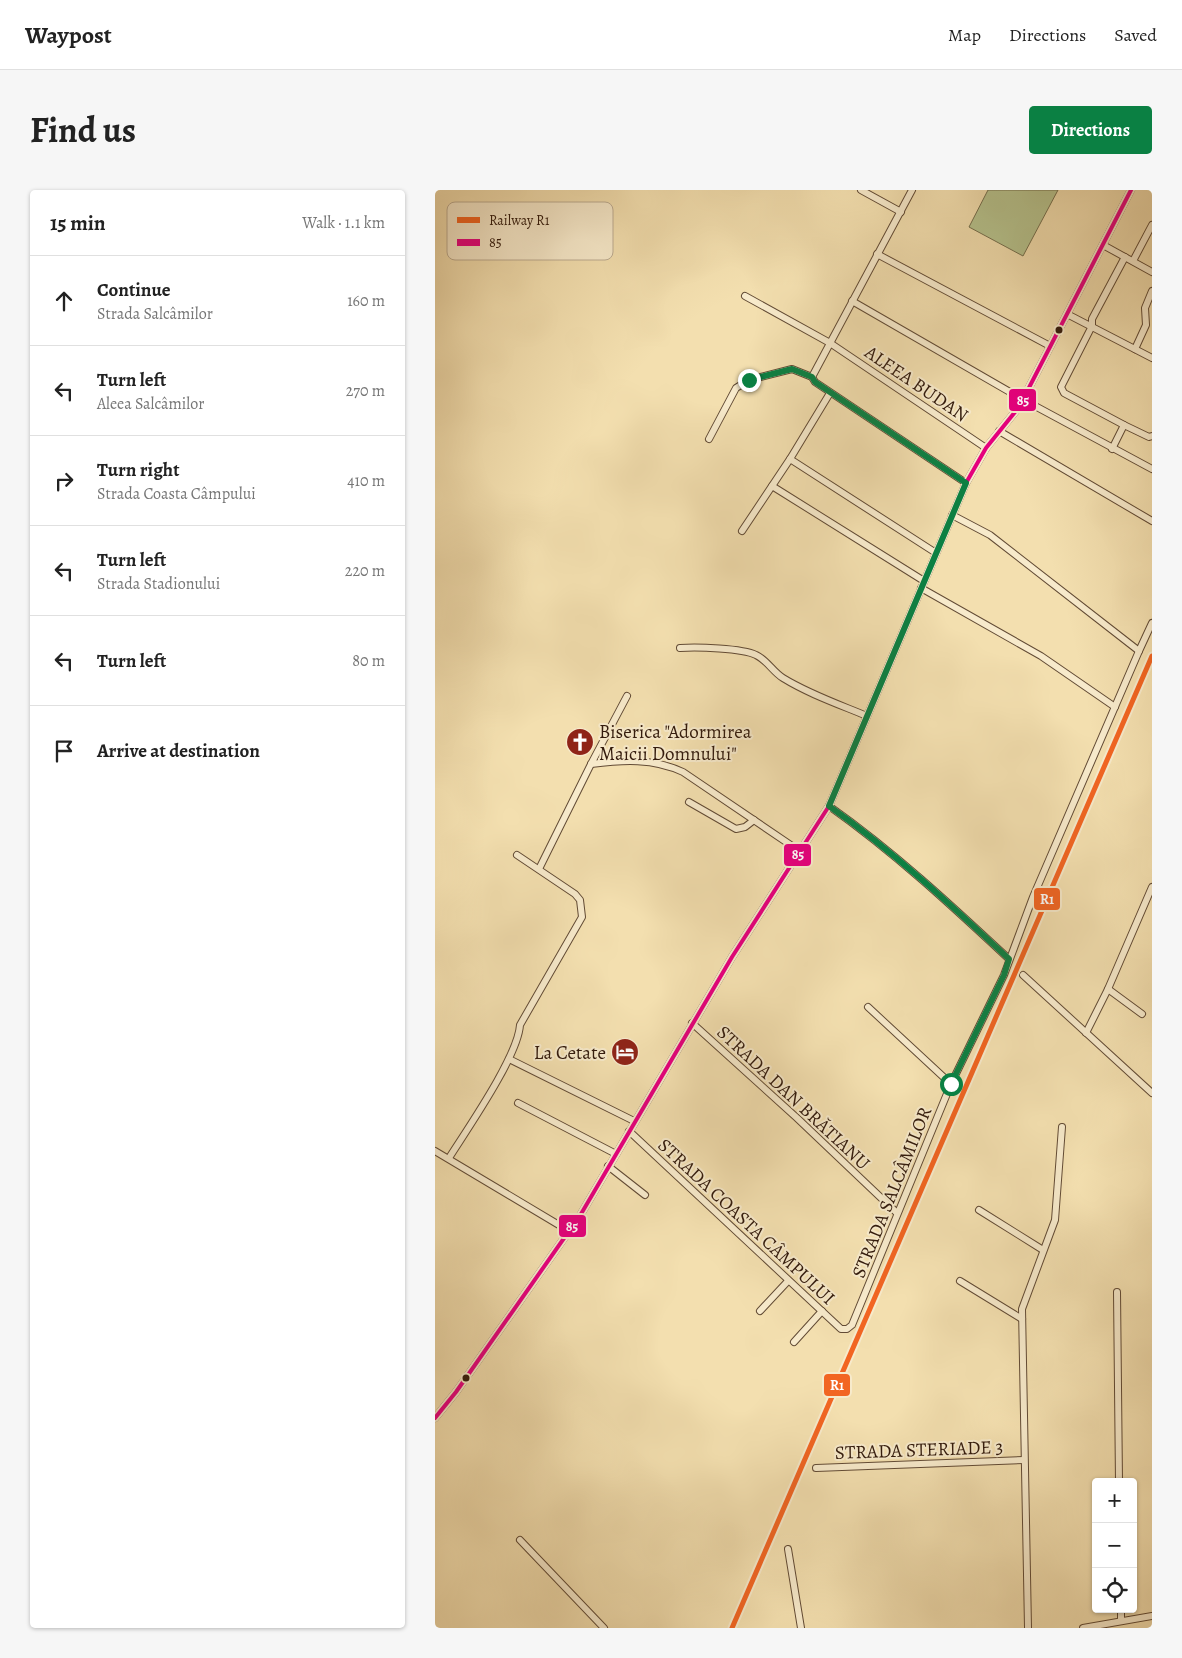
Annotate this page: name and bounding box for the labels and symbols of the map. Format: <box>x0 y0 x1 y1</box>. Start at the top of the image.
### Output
legend <box>447 202 613 260</box>
text: Railway R1 <box>489 211 550 230</box>
text: 85 <box>489 233 502 252</box>
unlabelled marker <box>1054 325 1064 335</box>
street label: ALEEA BUDAN <box>859 339 974 428</box>
route end <box>738 369 761 392</box>
line badge: 85 <box>1008 388 1037 412</box>
text: 85 <box>1017 391 1029 410</box>
place label: Biserica "Adormirea Maicii Domnului" <box>599 719 752 767</box>
church icon: Biserica "Adormirea Maicii Domnului" <box>565 727 595 757</box>
line badge: 85 <box>783 843 812 867</box>
text: 85 <box>792 845 804 864</box>
line badge: R1 <box>1033 887 1061 911</box>
text: R1 <box>1040 890 1054 909</box>
street label: STRADA DAN BRĂTIANU <box>711 1020 876 1176</box>
hotel icon: La Cetate <box>610 1037 640 1067</box>
place label: La Cetate <box>534 1040 606 1066</box>
route start <box>940 1073 963 1096</box>
street label: STRADA SALCÂMILOR <box>846 1103 938 1282</box>
street label: STRADA COASTA CÂMPULUI <box>652 1133 841 1311</box>
line badge: 85 <box>558 1214 587 1238</box>
text: 85 <box>566 1217 578 1236</box>
unlabelled marker <box>461 1373 471 1383</box>
line badge: R1 <box>823 1373 851 1397</box>
text: R1 <box>830 1376 844 1395</box>
street label: STRADA STERIADE 3 <box>834 1434 1004 1466</box>

